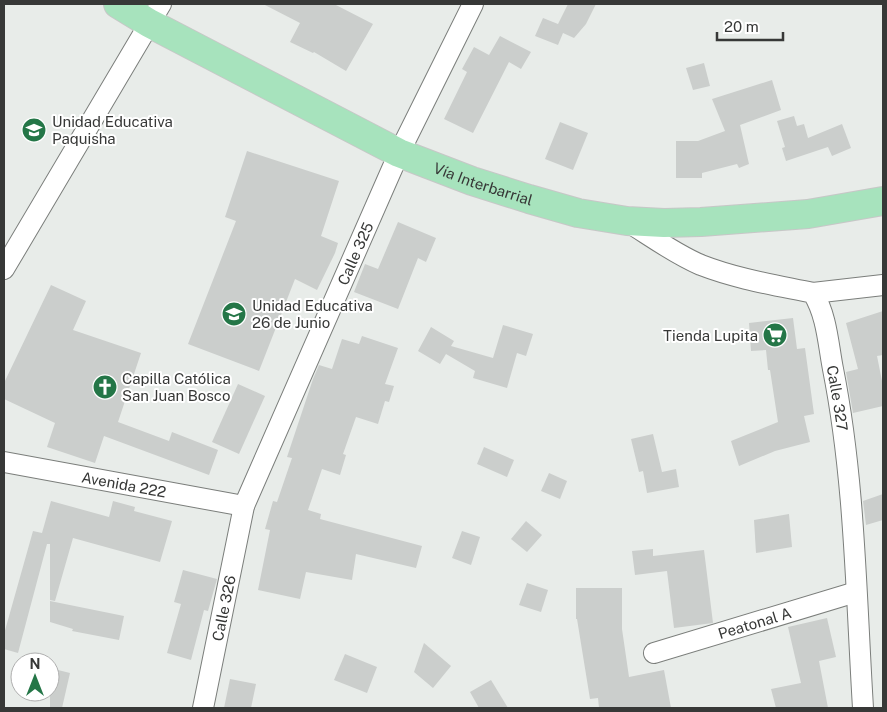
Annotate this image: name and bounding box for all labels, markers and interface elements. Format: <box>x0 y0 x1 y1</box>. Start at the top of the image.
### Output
scale bar <box>717 10 783 42</box>
text: 20 m <box>724 18 759 35</box>
place label: Unidad Educativa Paquisha <box>52 113 173 147</box>
school or university icon: Unidad Educativa Paquisha <box>21 117 47 143</box>
street label: Vía Interbarrial <box>431 159 535 208</box>
street label: Calle 325 <box>334 219 376 288</box>
place label: Unidad Educativa 26 de Junio <box>252 297 373 331</box>
school or university icon: Unidad Educativa 26 de Junio <box>221 301 247 327</box>
supermarket icon: Tienda Lupita <box>762 322 788 348</box>
place label: Tienda Lupita <box>663 327 758 344</box>
street label: Calle 327 <box>824 364 852 432</box>
place label: Capilla Católica San Juan Bosco <box>122 370 231 404</box>
church icon: Capilla Católica San Juan Bosco <box>92 374 118 400</box>
street label: Avenida 222 <box>80 468 168 500</box>
street label: Calle 326 <box>208 574 238 642</box>
street label: Peatonal A <box>716 603 794 642</box>
north arrow <box>10 652 60 702</box>
text: N <box>30 656 40 672</box>

